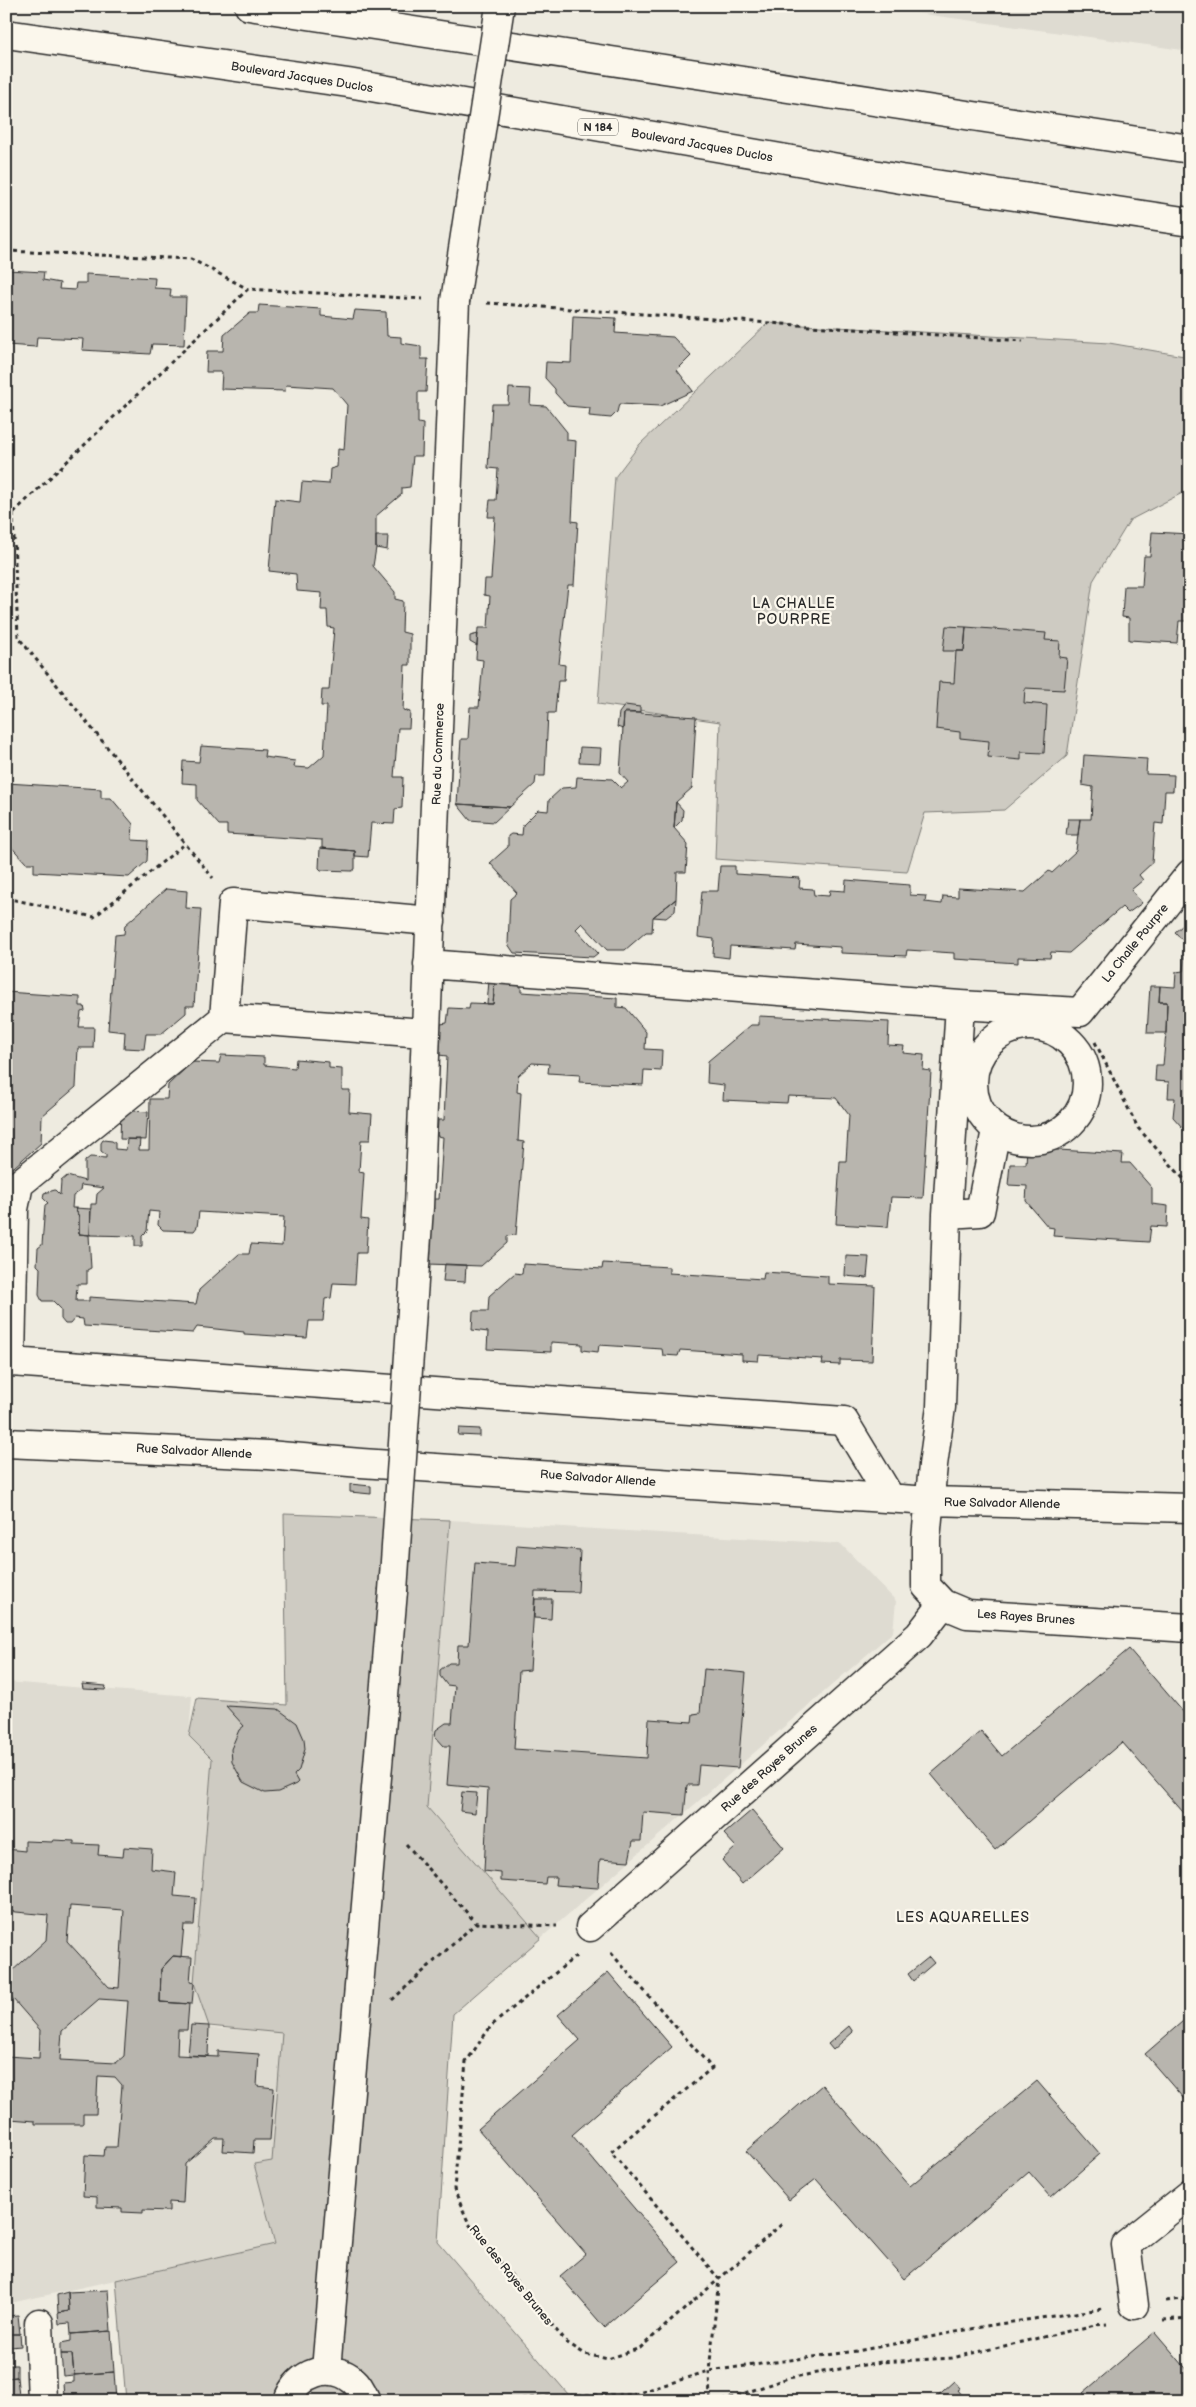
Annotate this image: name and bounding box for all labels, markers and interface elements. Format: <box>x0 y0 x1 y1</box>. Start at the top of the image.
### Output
street label: Boulevard Jacques Duclos <box>230 59 374 96</box>
road number: N 184 <box>578 118 618 136</box>
street label: Boulevard Jacques Duclos <box>630 126 774 165</box>
district label: LA CHALLE POURPRE <box>752 595 836 628</box>
street label: Rue du Commerce <box>429 703 448 805</box>
street label: La Challe Pourpre <box>1099 901 1172 986</box>
street label: Rue Salvador Allende <box>136 1441 252 1462</box>
street label: Rue Salvador Allende <box>539 1467 656 1490</box>
street label: Rue Salvador Allende <box>944 1495 1060 1512</box>
street label: Les Rayes Brunes <box>976 1607 1076 1628</box>
street label: Rue des Rayes Brunes <box>718 1721 821 1815</box>
district label: LES AQUARELLES <box>896 1909 1030 1926</box>
street label: Rue des Rayes Brunes <box>466 2222 556 2328</box>

